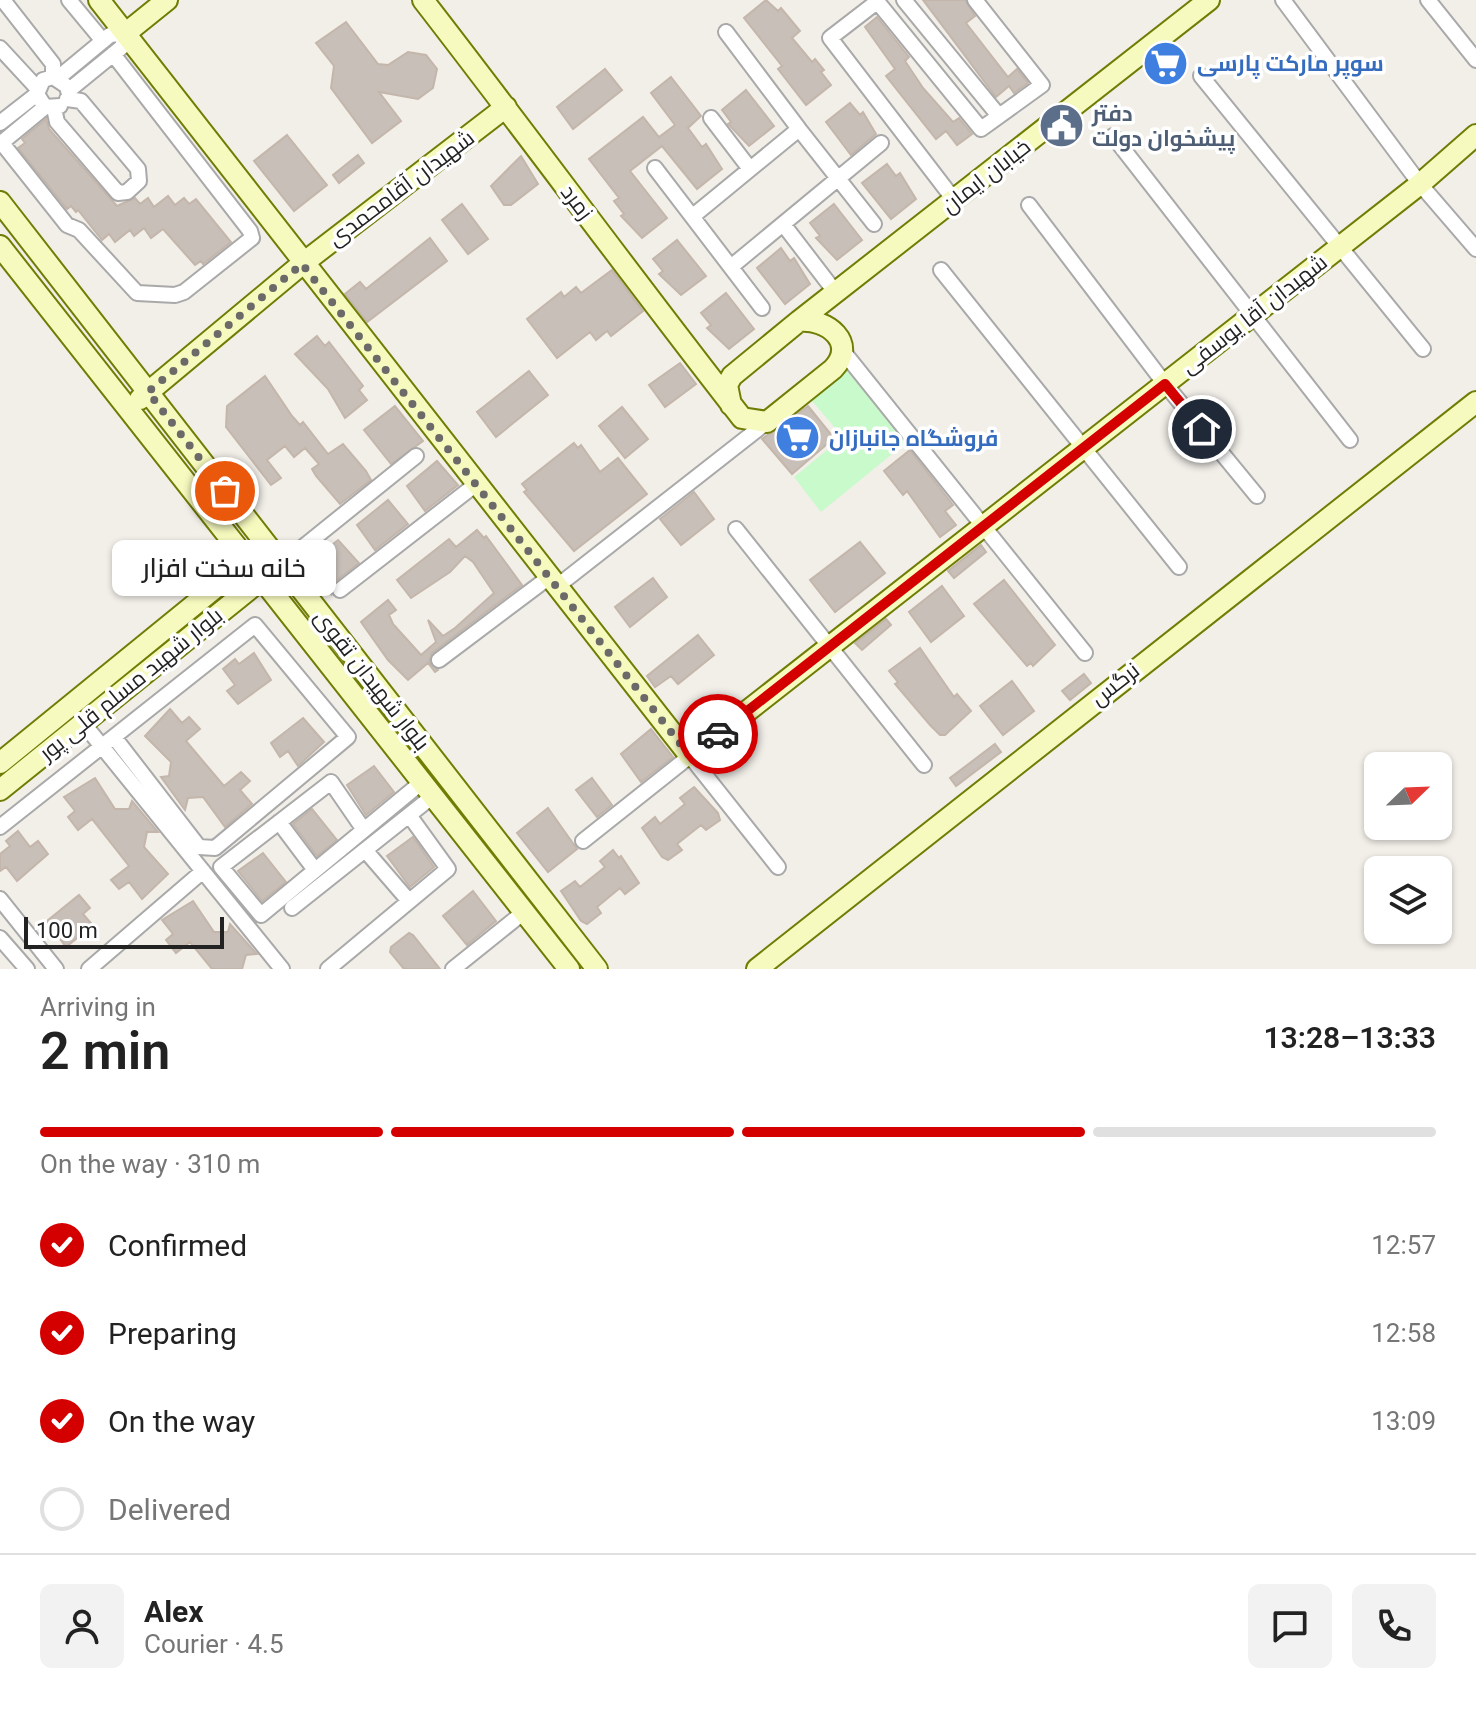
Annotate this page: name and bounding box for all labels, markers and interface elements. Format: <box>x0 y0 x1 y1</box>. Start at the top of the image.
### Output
supermarket icon: سوپر مارکت پارسی <box>1142 39 1190 87</box>
place label: سوپر مارکت پارسی <box>1197 51 1384 79</box>
place label: دفتر پیشخوان دولت <box>1091 101 1235 154</box>
public building icon: دفتر پیشخوان دولت <box>1037 102 1085 150</box>
street label: شهیدان آقامحمدی <box>323 125 480 252</box>
street label: خیابان ایمان <box>937 134 1035 218</box>
street label: زمرد <box>556 180 598 224</box>
street label: شهیدان آقا یوسفی <box>1176 249 1333 380</box>
pin <box>1168 395 1236 463</box>
icon: home <box>1180 407 1224 451</box>
supermarket icon: فروشگاه جانبازان <box>774 414 822 462</box>
place label: فروشگاه جانبازان <box>829 426 998 452</box>
pin <box>191 457 259 525</box>
icon: bag <box>203 469 247 513</box>
callout: خانه سخت افزار <box>113 539 337 595</box>
text: خانه سخت افزار <box>142 553 306 583</box>
street label: بلوار شهید مسلم قلی پور <box>33 603 229 769</box>
street label: بلوار شهیدان تقوی <box>308 605 435 756</box>
street label: نرگس <box>1086 657 1145 711</box>
courier <box>678 694 758 774</box>
icon: car <box>696 712 740 756</box>
north arrow <box>1364 752 1452 840</box>
map controls <box>1364 752 1452 944</box>
button: layers <box>1364 856 1452 944</box>
scale bar <box>24 913 224 949</box>
text: 100 m <box>36 918 98 943</box>
text: Arriving in <box>40 992 156 1022</box>
text: 13:28–13:33 <box>1263 1020 1436 1055</box>
text: 2 min <box>40 1021 170 1082</box>
text: On the way · 310 m <box>40 1149 260 1179</box>
icon: check <box>40 1223 84 1267</box>
text: Confirmed <box>108 1228 247 1263</box>
text: 12:57 <box>1371 1230 1436 1260</box>
icon: check <box>40 1311 84 1355</box>
text: Preparing <box>108 1316 237 1351</box>
text: 12:58 <box>1371 1318 1436 1348</box>
icon: check <box>40 1399 84 1443</box>
text: On the way <box>108 1404 255 1439</box>
text: 13:09 <box>1371 1406 1436 1436</box>
text: Delivered <box>108 1492 231 1527</box>
button: person <box>40 1584 124 1668</box>
button: chat <box>1248 1584 1332 1668</box>
button: phone <box>1352 1584 1436 1668</box>
text: Alex <box>144 1594 204 1629</box>
text: Courier · 4.5 <box>144 1629 284 1659</box>

